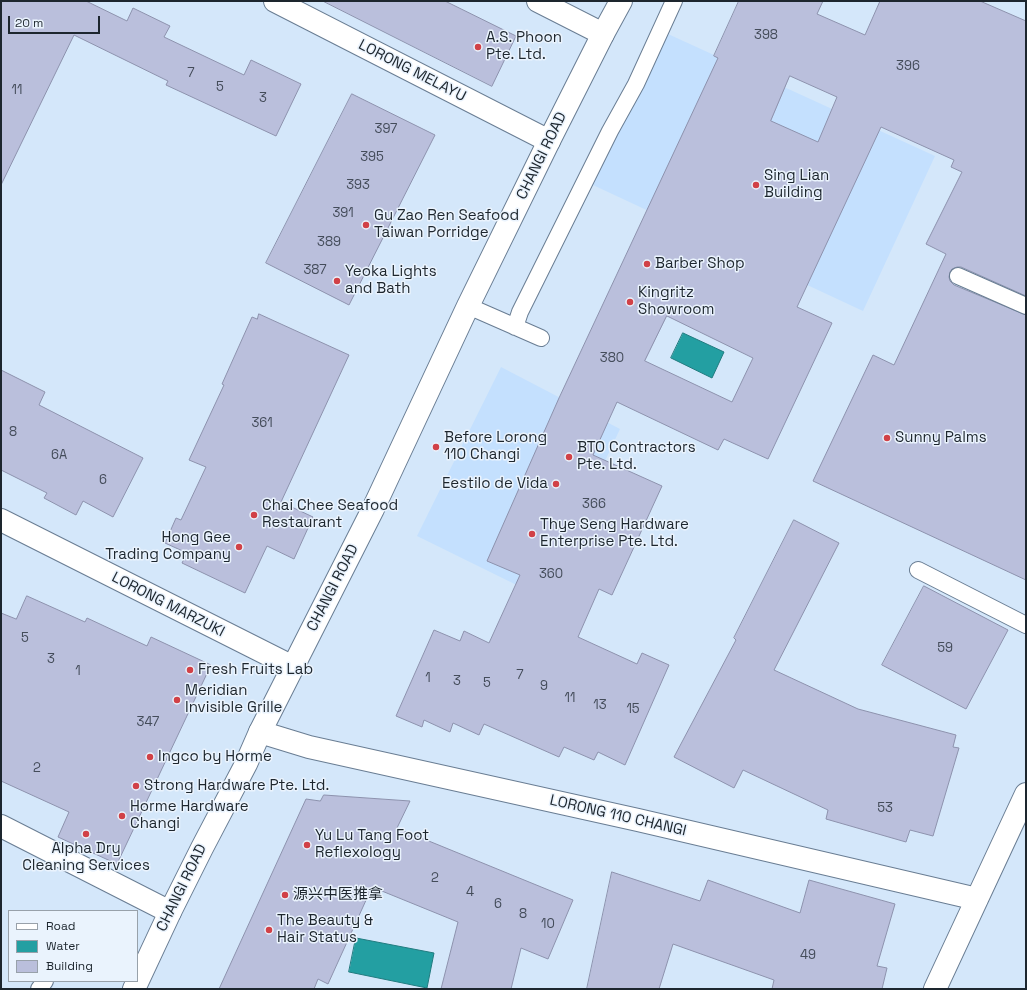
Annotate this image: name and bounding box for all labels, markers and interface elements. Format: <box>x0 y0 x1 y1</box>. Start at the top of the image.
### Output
scale bar <box>10 8 102 34</box>
text: 20 m <box>15 15 43 31</box>
house number: 398 <box>754 27 778 43</box>
place label: A.S. Phoon Pte. Ltd. <box>486 29 562 64</box>
street label: LORONG MELAYU <box>355 36 469 106</box>
marker: A.S. Phoon Pte. Ltd. <box>473 42 483 52</box>
house number: 396 <box>896 58 920 74</box>
house number: 7 <box>187 65 195 81</box>
house number: 5 <box>216 79 224 95</box>
house number: 11 <box>12 82 22 98</box>
house number: 3 <box>259 90 267 106</box>
street label: CHANGI ROAD <box>513 109 571 203</box>
house number: 397 <box>375 121 397 137</box>
house number: 395 <box>360 149 384 165</box>
place label: Sing Lian Building <box>764 167 829 202</box>
house number: 393 <box>346 177 370 193</box>
marker: Sing Lian Building <box>751 180 761 190</box>
house number: 391 <box>332 205 354 221</box>
place label: Gu Zao Ren Seafood Taiwan Porridge <box>374 207 519 242</box>
marker: Gu Zao Ren Seafood Taiwan Porridge <box>361 220 371 230</box>
house number: 389 <box>317 234 341 250</box>
place label: Barber Shop <box>655 255 745 273</box>
marker: Barber Shop <box>642 259 652 269</box>
house number: 387 <box>303 262 327 278</box>
place label: Yeoka Lights and Bath <box>345 263 437 298</box>
marker: Yeoka Lights and Bath <box>332 276 342 286</box>
place label: Kingritz Showroom <box>638 284 714 319</box>
marker: Kingritz Showroom <box>625 297 635 307</box>
house number: 380 <box>600 350 624 366</box>
house number: 361 <box>251 415 273 431</box>
house number: 8 <box>9 424 17 440</box>
place label: Before Lorong 110 Changi <box>444 429 547 464</box>
place label: Sunny Palms <box>895 429 987 447</box>
marker: Sunny Palms <box>882 433 892 443</box>
place label: BTO Contractors Pte. Ltd. <box>577 439 696 474</box>
marker: Before Lorong 110 Changi <box>431 442 441 452</box>
house number: 6A <box>51 447 67 463</box>
marker: BTO Contractors Pte. Ltd. <box>564 452 574 462</box>
house number: 6 <box>99 472 107 488</box>
place label: Eestilo de Vida <box>442 475 548 493</box>
marker: Eestilo de Vida <box>551 479 561 489</box>
house number: 366 <box>582 496 606 512</box>
place label: Chai Chee Seafood Restaurant <box>262 497 398 532</box>
marker: Chai Chee Seafood Restaurant <box>249 510 259 520</box>
place label: Thye Seng Hardware Enterprise Pte. Ltd. <box>540 516 689 551</box>
place label: Hong Gee Trading Company <box>105 529 231 564</box>
marker: Thye Seng Hardware Enterprise Pte. Ltd. <box>527 529 537 539</box>
marker: Hong Gee Trading Company <box>234 542 244 552</box>
street label: CHANGI ROAD <box>303 542 363 634</box>
house number: 360 <box>539 566 563 582</box>
street label: LORONG MARZUKI <box>108 569 228 641</box>
house number: 5 <box>21 630 29 646</box>
house number: 59 <box>937 640 953 656</box>
house number: 3 <box>47 651 55 667</box>
place label: Fresh Fruits Lab <box>198 661 313 679</box>
house number: 1 <box>75 663 81 679</box>
marker: Fresh Fruits Lab <box>185 665 195 675</box>
house number: 7 <box>516 667 524 683</box>
house number: 1 <box>425 670 431 686</box>
house number: 3 <box>453 673 461 689</box>
house number: 5 <box>483 675 491 691</box>
house number: 9 <box>540 678 548 694</box>
place label: Meridian Invisible Grille <box>185 682 282 717</box>
house number: 11 <box>565 690 575 706</box>
marker: Meridian Invisible Grille <box>172 695 182 705</box>
house number: 13 <box>593 697 607 713</box>
house number: 15 <box>626 701 640 717</box>
house number: 347 <box>137 714 159 730</box>
place label: Ingco by Horme <box>158 748 272 766</box>
marker: Ingco by Horme <box>145 752 155 762</box>
house number: 2 <box>33 760 41 776</box>
place label: Strong Hardware Pte. Ltd. <box>144 777 329 795</box>
marker: Strong Hardware Pte. Ltd. <box>131 781 141 791</box>
street label: LORONG 110 CHANGI <box>548 792 688 840</box>
place label: Horme Hardware Changi <box>130 798 249 833</box>
house number: 53 <box>877 800 893 816</box>
marker: Horme Hardware Changi <box>117 811 127 821</box>
place label: Yu Lu Tang Foot Reflexology <box>315 827 429 862</box>
marker: Alpha Dry Cleaning Services <box>81 829 91 839</box>
place label: Alpha Dry Cleaning Services <box>22 840 150 875</box>
marker: Yu Lu Tang Foot Reflexology <box>302 840 312 850</box>
street label: CHANGI ROAD <box>153 841 211 935</box>
house number: 2 <box>431 870 439 886</box>
house number: 4 <box>466 884 474 900</box>
place label: 源兴中医推拿 <box>293 886 383 904</box>
marker: 源兴中医推拿 <box>280 890 290 900</box>
house number: 6 <box>494 896 502 912</box>
house number: 8 <box>519 906 527 922</box>
legend <box>8 910 138 982</box>
place label: The Beauty & Hair Status <box>277 912 373 947</box>
house number: 10 <box>541 916 555 932</box>
text: Road <box>46 918 75 934</box>
marker: The Beauty & Hair Status <box>264 925 274 935</box>
text: Water <box>46 938 80 954</box>
house number: 49 <box>800 947 816 963</box>
text: Building <box>46 958 93 974</box>

